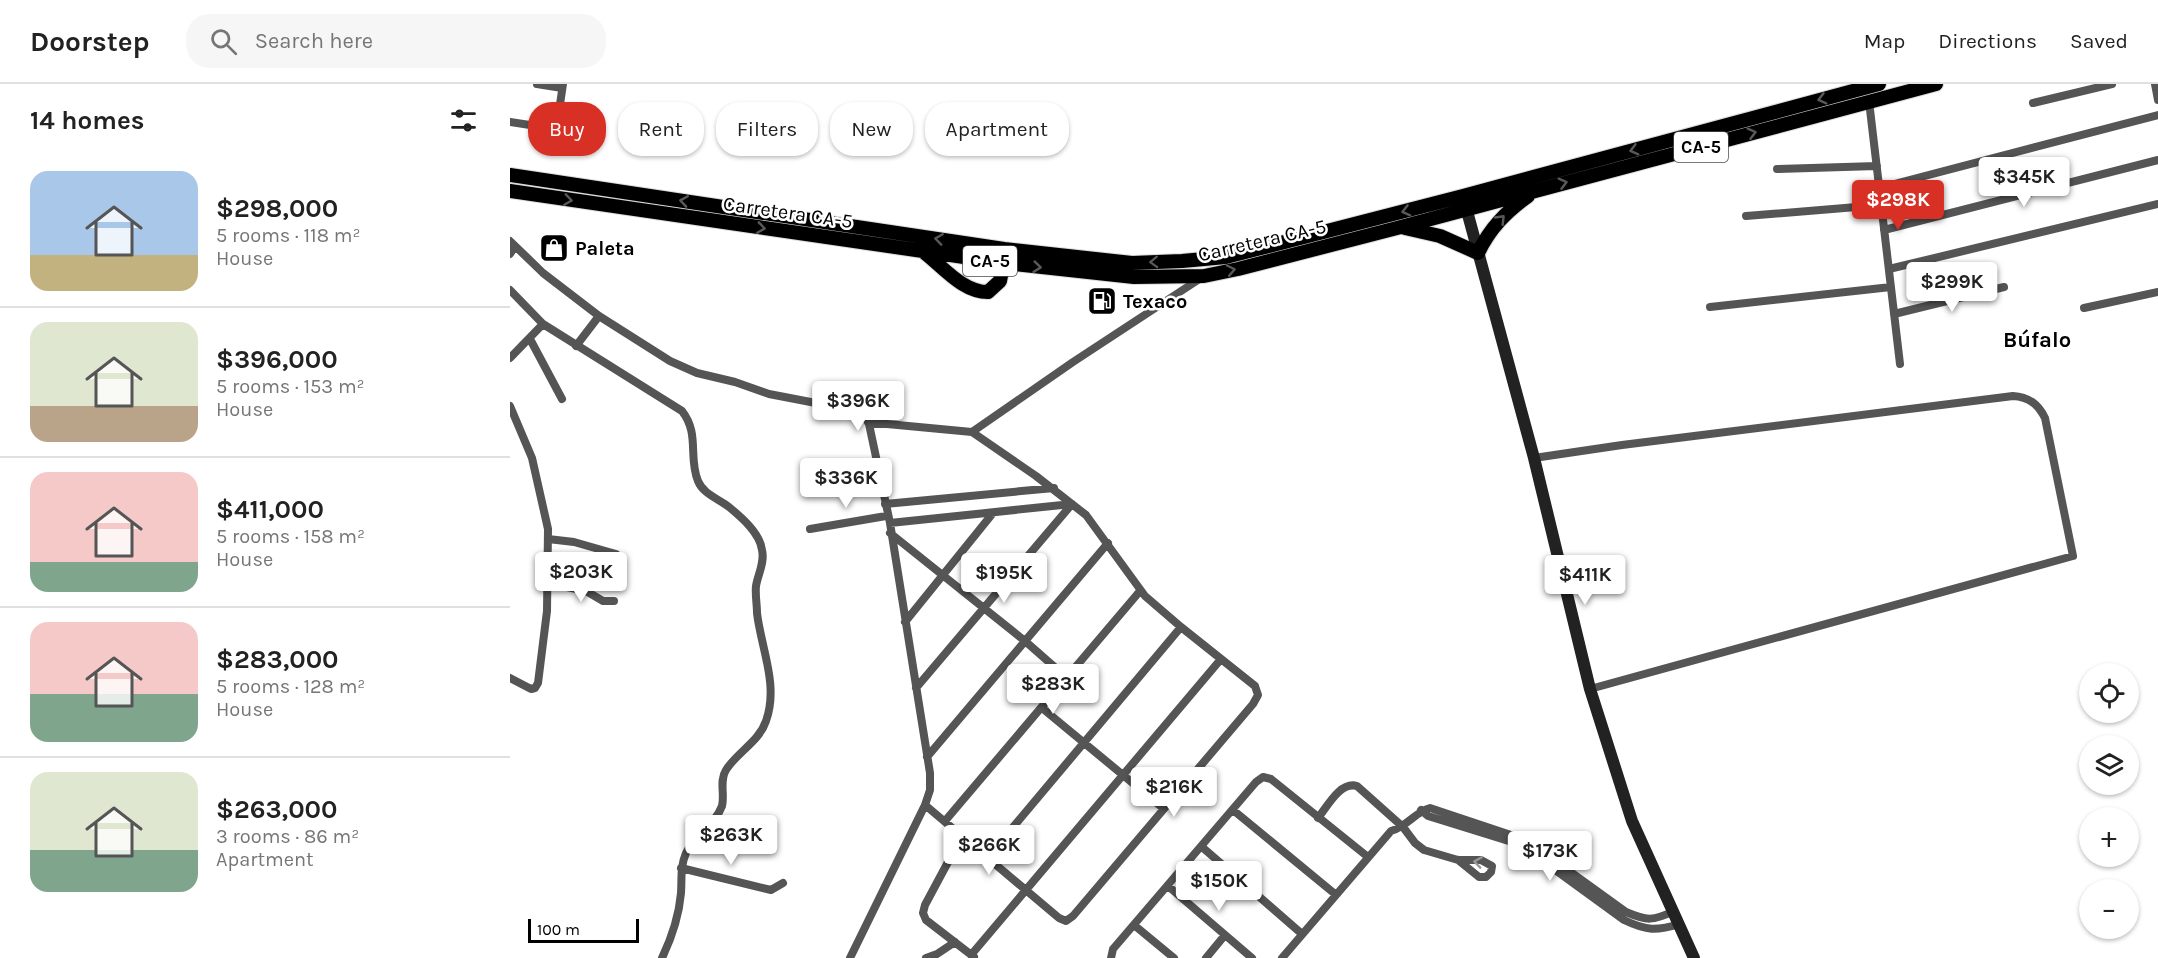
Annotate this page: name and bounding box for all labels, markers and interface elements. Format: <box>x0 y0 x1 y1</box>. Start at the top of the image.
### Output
search box <box>186 14 606 68</box>
text: Doorstep <box>30 25 150 58</box>
icon: search <box>207 25 240 58</box>
text: Search here <box>255 28 373 54</box>
text: Map <box>1864 29 1905 53</box>
text: Directions <box>1938 29 2037 53</box>
text: Saved <box>2070 29 2128 53</box>
one-way arrow <box>1817 91 1827 104</box>
chip: Buy <box>528 102 606 156</box>
chip: Rent <box>618 102 704 156</box>
chip: Filters <box>716 102 818 156</box>
chip: New <box>830 102 913 156</box>
chip: Apartment <box>925 102 1069 156</box>
icon: filters <box>447 104 480 137</box>
text: 14 homes <box>30 105 144 136</box>
one-way arrow <box>1746 128 1756 141</box>
road number: CA-5 <box>1674 132 1728 162</box>
one-way arrow <box>1629 142 1639 155</box>
pin: $345K <box>1982 157 2066 208</box>
text: $345K <box>1993 165 2055 188</box>
one-way arrow <box>1558 178 1568 191</box>
pin: $298K <box>1856 180 1940 231</box>
text: $298K <box>1866 188 1930 211</box>
street label: Carretera CA-5 <box>722 192 854 233</box>
text: $298,000 <box>216 193 338 224</box>
one-way arrow <box>563 193 572 205</box>
icon: home <box>78 195 150 267</box>
one-way arrow <box>680 195 690 208</box>
one-way arrow <box>1401 203 1411 216</box>
street label: Carretera CA-5 <box>1196 215 1328 266</box>
one-way arrow <box>1494 215 1505 225</box>
one-way arrow <box>756 221 765 233</box>
text: 5 rooms · 118 m² <box>216 224 360 247</box>
shop icon: Paleta <box>538 232 570 264</box>
one-way arrow <box>935 234 944 246</box>
place label: Paleta <box>575 237 635 260</box>
road number: CA-5 <box>963 246 1017 276</box>
text: House <box>216 247 273 270</box>
one-way arrow <box>1149 256 1158 269</box>
one-way arrow <box>1033 260 1042 273</box>
pin: $299K <box>1910 262 1994 313</box>
one-way arrow <box>1226 265 1236 278</box>
text: $299K <box>1920 270 1984 293</box>
fuel station icon: Texaco <box>1086 285 1118 317</box>
place label: Texaco <box>1123 290 1187 313</box>
district label: Búfalo <box>2003 327 2071 353</box>
text: $396,000 <box>216 344 338 375</box>
icon: home <box>78 346 150 418</box>
text: 5 rooms · 153 m² <box>216 375 365 398</box>
pin: $396K <box>816 381 900 432</box>
text: $396K <box>826 389 890 412</box>
text: House <box>216 398 273 421</box>
pin: $336K <box>804 458 888 509</box>
text: $336K <box>814 466 878 489</box>
text: $411,000 <box>216 494 324 525</box>
icon: home <box>78 496 150 568</box>
text: 5 rooms · 158 m² <box>216 525 365 548</box>
text: House <box>216 548 273 571</box>
pin: $203K <box>539 552 623 603</box>
pin: $195K <box>962 553 1046 604</box>
pin: $411K <box>1543 555 1627 606</box>
text: $203K <box>549 560 613 583</box>
text: $195K <box>975 561 1033 584</box>
text: $411K <box>1558 563 1612 586</box>
text: $283,000 <box>216 644 339 675</box>
icon: home <box>78 646 150 718</box>
map controls <box>2079 663 2139 939</box>
button: locate <box>2079 663 2139 723</box>
pin: $283K <box>1011 664 1095 715</box>
text: $283K <box>1021 672 1085 695</box>
text: 5 rooms · 128 m² <box>216 675 365 698</box>
text: House <box>216 698 273 721</box>
button: layers <box>2079 735 2139 795</box>
pin: $216K <box>1132 767 1216 818</box>
text: $216K <box>1145 775 1203 798</box>
text: $263,000 <box>216 794 338 825</box>
icon: home <box>78 796 150 868</box>
button: + <box>2079 807 2139 867</box>
pin: $263K <box>689 815 773 866</box>
text: $263K <box>699 823 763 846</box>
text: 3 rooms · 86 m² <box>216 825 359 848</box>
pin: $266K <box>947 825 1031 876</box>
pin: $173K <box>1508 831 1592 882</box>
text: $266K <box>957 833 1021 856</box>
text: $173K <box>1522 839 1578 862</box>
text: Apartment <box>216 848 314 871</box>
one-way arrow <box>1473 856 1483 868</box>
pin: $150K <box>1177 861 1261 912</box>
text: $150K <box>1190 869 1248 892</box>
button: − <box>2079 879 2139 939</box>
scale bar <box>528 916 639 944</box>
text: 100 m <box>537 920 580 939</box>

